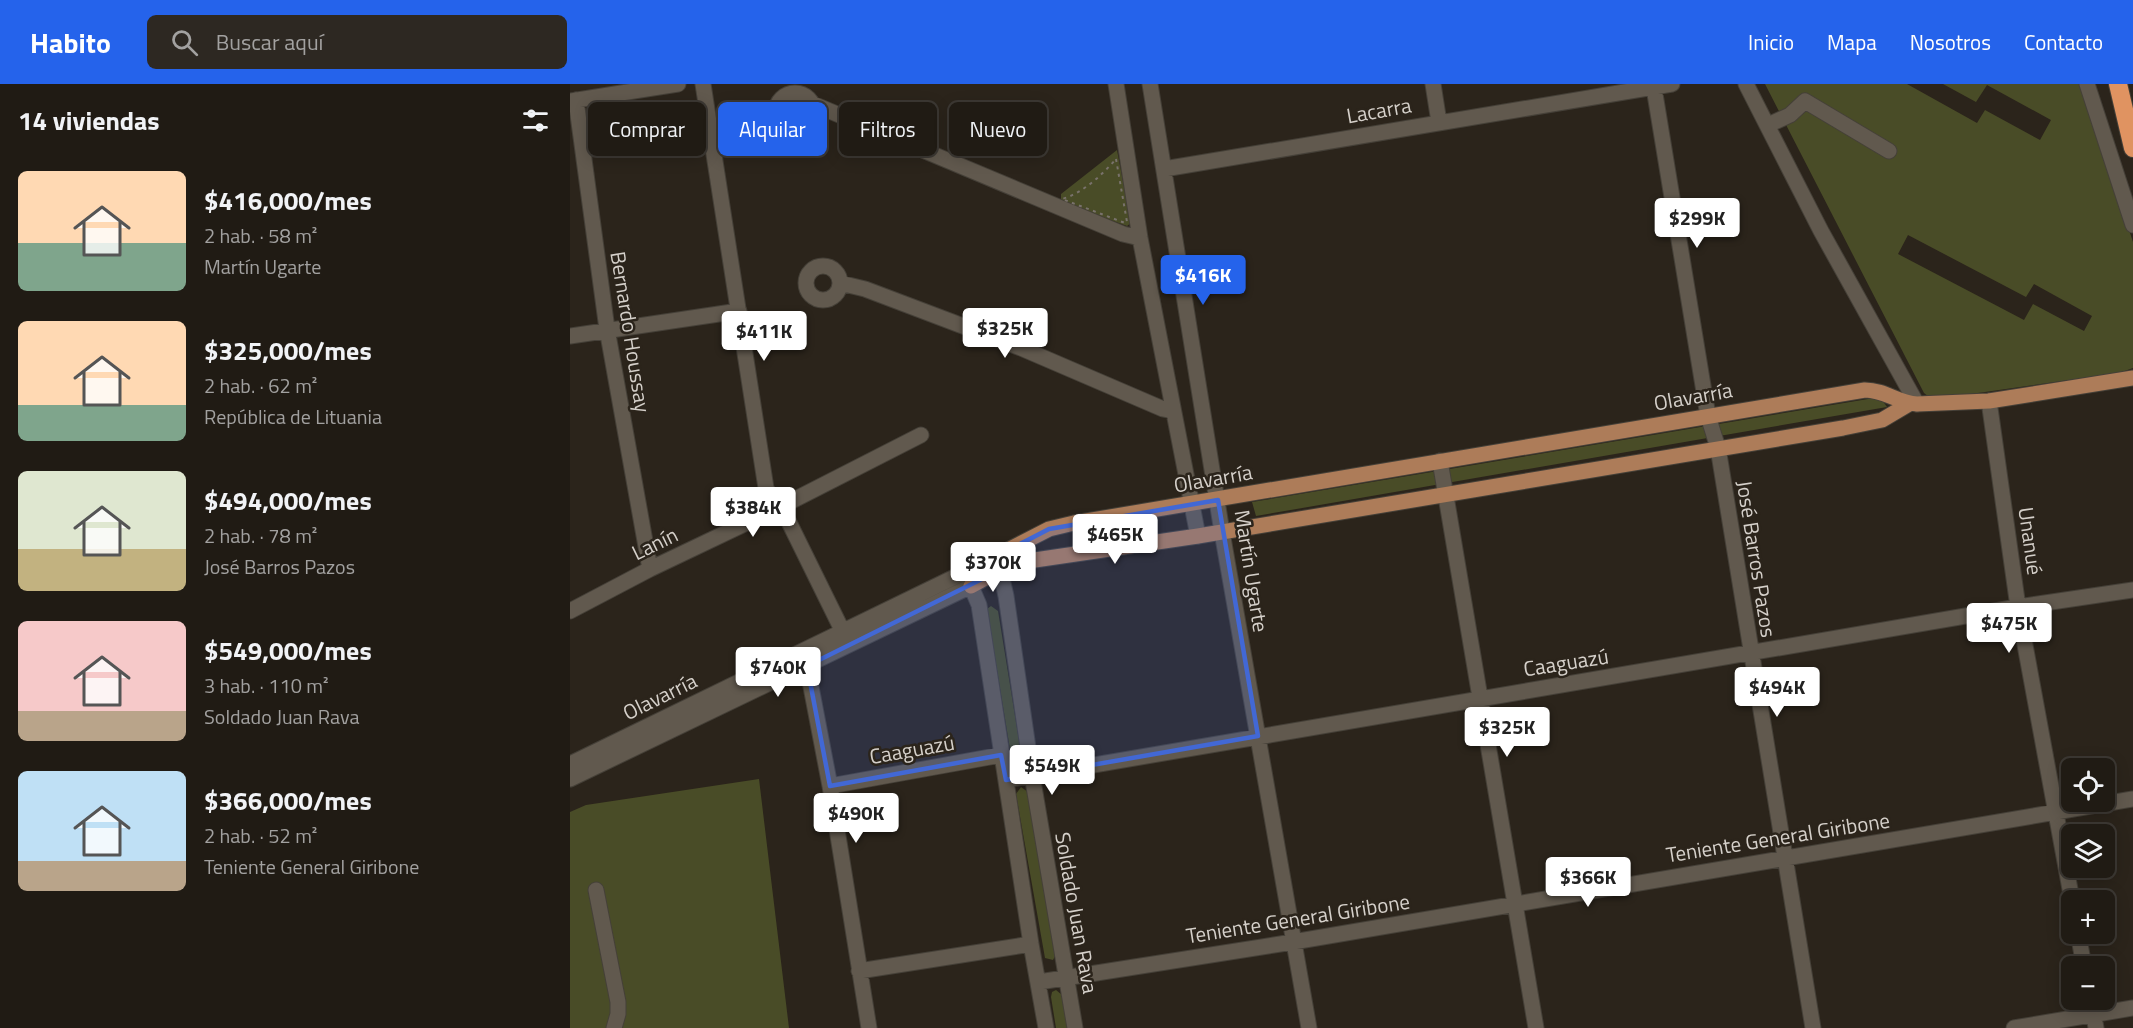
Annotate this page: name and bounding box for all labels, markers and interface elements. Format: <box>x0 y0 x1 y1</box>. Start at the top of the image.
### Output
search box <box>147 15 567 69</box>
text: Habito <box>30 21 111 64</box>
text: Buscar aquí <box>216 25 323 59</box>
icon: search <box>168 26 201 59</box>
text: Inicio <box>1748 26 1794 58</box>
text: Mapa <box>1827 26 1877 58</box>
text: Nosotros <box>1910 26 1991 58</box>
text: Contacto <box>2024 26 2103 58</box>
street label: Lacarra <box>1344 89 1414 131</box>
text: 14 viviendas <box>18 101 160 140</box>
chip: Comprar <box>588 102 706 156</box>
chip: Alquilar <box>718 102 827 156</box>
chip: Filtros <box>839 102 937 156</box>
chip: Nuevo <box>949 102 1047 156</box>
icon: filters <box>519 104 552 137</box>
text: $416,000/mes <box>204 181 372 220</box>
icon: home <box>66 195 138 267</box>
pin: $299K <box>1655 198 1739 249</box>
text: $299K <box>1669 202 1725 233</box>
text: 2 hab. · 58 m² <box>204 220 317 251</box>
street label: Bernardo Houssay <box>602 249 660 415</box>
text: Martín Ugarte <box>204 251 321 282</box>
pin: $416K <box>1161 255 1245 306</box>
text: $416K <box>1175 259 1231 290</box>
pin: $325K <box>963 308 1047 359</box>
pin: $411K <box>722 311 806 362</box>
text: $325K <box>977 312 1033 343</box>
text: $411K <box>736 315 792 346</box>
text: $325,000/mes <box>204 331 372 370</box>
icon: home <box>66 345 138 417</box>
text: 2 hab. · 62 m² <box>204 370 317 401</box>
street label: Olavarría <box>1651 373 1735 419</box>
text: República de Lituania <box>204 401 382 432</box>
street label: Olavarría <box>1171 455 1255 501</box>
street label: José Barros Pazos <box>1729 478 1785 640</box>
text: $494,000/mes <box>204 481 372 520</box>
pin: $384K <box>711 487 795 538</box>
text: $384K <box>725 491 781 522</box>
icon: home <box>66 495 138 567</box>
street label: Unanué <box>2010 505 2052 577</box>
street label: Martín Ugarte <box>1227 508 1277 634</box>
pin: $465K <box>1073 514 1157 565</box>
street label: Lanín <box>626 518 683 568</box>
text: $465K <box>1087 518 1143 549</box>
text: 2 hab. · 78 m² <box>204 520 317 551</box>
pin: $370K <box>951 542 1035 593</box>
text: $370K <box>965 546 1021 577</box>
text: José Barros Pazos <box>204 551 355 582</box>
pin: $475K <box>1967 603 2051 654</box>
text: $475K <box>1981 607 2037 638</box>
text: $549,000/mes <box>204 631 372 670</box>
street label: Caaguazú <box>1521 640 1611 685</box>
icon: home <box>66 645 138 717</box>
pin: $740K <box>736 647 820 698</box>
text: $740K <box>750 651 806 682</box>
street label: Olavarría <box>617 664 703 728</box>
pin: $494K <box>1735 667 1819 718</box>
text: 3 hab. · 110 m² <box>204 670 329 701</box>
text: $494K <box>1749 671 1805 702</box>
text: Soldado Juan Rava <box>204 701 359 732</box>
pin: $325K <box>1465 707 1549 758</box>
text: $325K <box>1479 711 1535 742</box>
street label: Caaguazú <box>867 726 957 772</box>
pin: $549K <box>1010 745 1094 796</box>
text: $549K <box>1024 749 1080 780</box>
map controls <box>2061 758 2115 1010</box>
button: locate <box>2061 758 2115 812</box>
text: $366,000/mes <box>204 781 372 820</box>
pin: $490K <box>814 793 898 844</box>
icon: home <box>66 795 138 867</box>
text: $490K <box>828 797 884 828</box>
street label: Teniente General Giribone <box>1664 804 1892 871</box>
text: 2 hab. · 52 m² <box>204 820 317 851</box>
button: layers <box>2061 824 2115 878</box>
street label: Soldado Juan Rava <box>1047 830 1107 996</box>
text: Teniente General Giribone <box>204 851 419 882</box>
pin: $366K <box>1546 857 1630 908</box>
text: $366K <box>1560 861 1616 892</box>
street label: Teniente General Giribone <box>1184 885 1412 952</box>
button: + <box>2061 890 2115 944</box>
button: − <box>2061 956 2115 1010</box>

